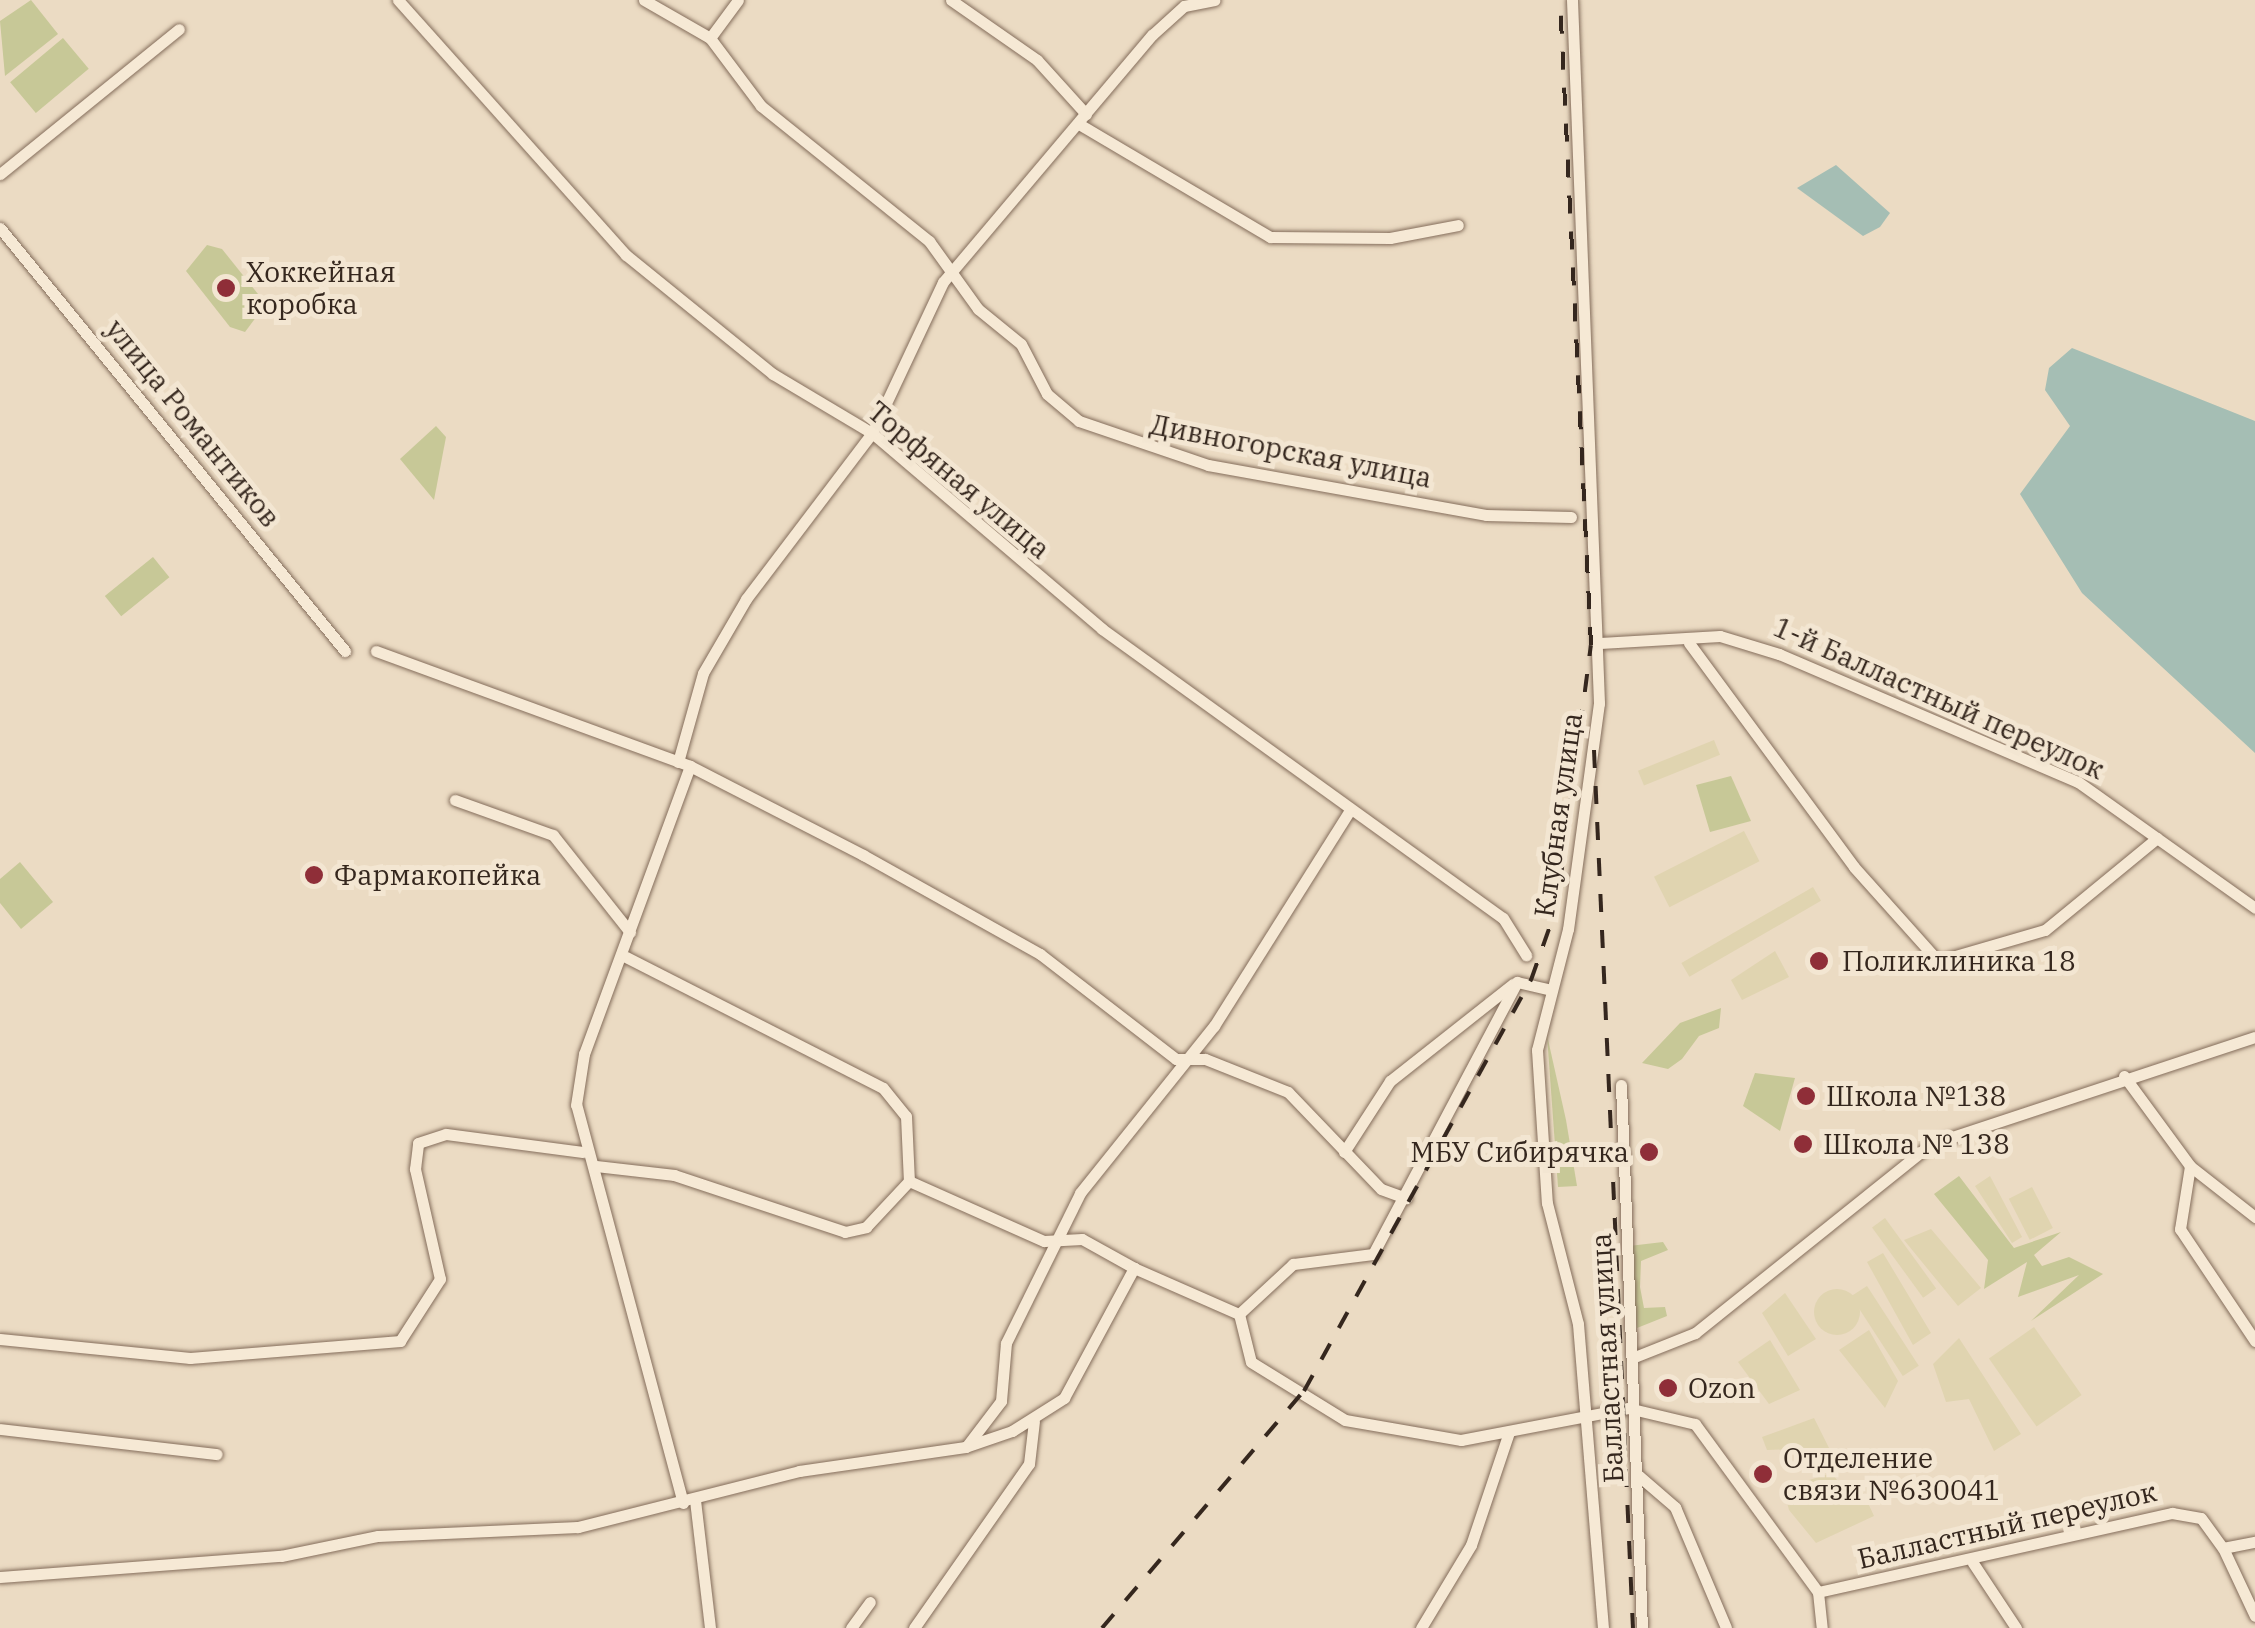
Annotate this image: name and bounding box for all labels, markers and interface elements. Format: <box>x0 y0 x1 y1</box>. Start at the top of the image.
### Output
place label: Хоккейная коробка <box>246 255 396 321</box>
marker: Хоккейная коробка <box>215 277 237 299</box>
street label: улица Романтиков <box>99 312 287 534</box>
street label: Торфяная улица <box>861 394 1057 566</box>
street label: Дивногорская улица <box>1147 407 1435 495</box>
street label: 1-й Балластный переулок <box>1768 610 2110 786</box>
street label: Клубная улица <box>1527 711 1589 919</box>
place label: Фармакопейка <box>334 858 541 892</box>
marker: Фармакопейка <box>303 864 325 886</box>
place label: Поликлиника 18 <box>1842 944 2076 978</box>
marker: Поликлиника 18 <box>1806 948 1832 974</box>
place label: Школа №138 <box>1826 1079 2006 1113</box>
marker: Школа №138 <box>1795 1085 1817 1107</box>
place label: Школа № 138 <box>1823 1127 2010 1161</box>
marker: Школа № 138 <box>1792 1133 1814 1155</box>
place label: МБУ Сибирячка <box>1410 1135 1629 1169</box>
marker: МБУ Сибирячка <box>1638 1141 1660 1163</box>
street label: Балластная улица <box>1584 1232 1630 1484</box>
place label: Ozon <box>1688 1371 1756 1405</box>
marker: Ozon <box>1657 1377 1679 1399</box>
place label: Отделение связи №630041 <box>1783 1441 2000 1507</box>
marker: Отделение связи №630041 <box>1752 1463 1774 1485</box>
street label: Балластный переулок <box>1854 1474 2160 1576</box>

